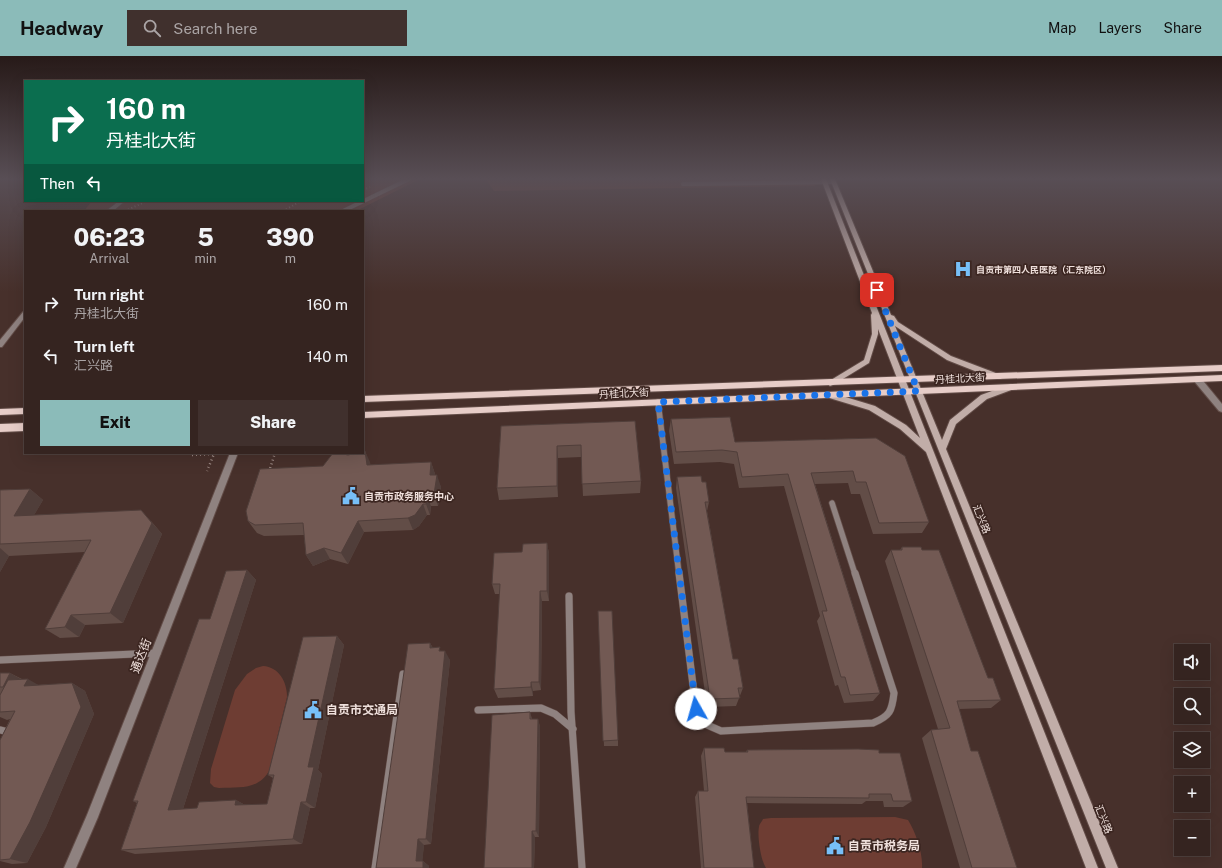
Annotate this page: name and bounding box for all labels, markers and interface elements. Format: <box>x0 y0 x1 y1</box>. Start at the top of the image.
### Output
search box <box>127 10 407 46</box>
text: Headway <box>20 17 103 39</box>
icon: search <box>141 17 163 39</box>
text: Search here <box>173 20 258 37</box>
text: Map <box>1048 20 1076 36</box>
text: Layers <box>1098 20 1142 36</box>
text: Share <box>1164 20 1202 36</box>
text: 160 m <box>106 92 186 125</box>
icon: right <box>40 96 92 148</box>
text: 丹桂北大街 <box>106 130 196 151</box>
icon: left <box>83 172 105 194</box>
text: Then <box>40 175 75 192</box>
text: 06:23 <box>74 223 145 251</box>
text: 5 <box>197 223 214 251</box>
text: 390 <box>266 223 314 251</box>
text: Arrival <box>89 251 129 266</box>
text: min <box>195 251 217 266</box>
text: m <box>285 251 296 266</box>
hospital icon: 自贡市第四人民医院（汇东院区） <box>953 259 973 279</box>
place label: 自贡市第四人民医院（汇东院区） <box>976 264 1111 275</box>
pin <box>860 273 894 307</box>
icon: arrive <box>866 279 888 301</box>
text: Turn right <box>74 286 144 303</box>
icon: right <box>40 293 62 315</box>
text: 160 m <box>307 296 348 313</box>
text: 丹桂北大街 <box>74 306 139 321</box>
text: Turn left <box>74 338 135 355</box>
icon: left <box>40 345 62 367</box>
text: 140 m <box>307 348 348 365</box>
text: 汇兴路 <box>74 358 113 373</box>
street label: 丹桂北大街 <box>935 371 985 385</box>
street label: 丹桂北大街 <box>599 386 649 400</box>
button: Exit <box>40 400 190 446</box>
button: Share <box>198 400 348 446</box>
public building icon: 自贡市政务服务中心 <box>341 486 361 506</box>
place label: 自贡市政务服务中心 <box>364 490 454 502</box>
street label: 汇兴路 <box>971 503 993 535</box>
street label: 通达街 <box>128 637 154 675</box>
map controls <box>1174 644 1210 856</box>
button: sound <box>1174 644 1210 680</box>
position arrow <box>675 688 717 730</box>
button: search <box>1174 688 1210 724</box>
public building icon: 自贡市交通局 <box>303 700 323 720</box>
place label: 自贡市交通局 <box>326 703 398 717</box>
button: layers <box>1174 732 1210 768</box>
button: + <box>1174 776 1210 812</box>
street label: 汇兴路 <box>1093 803 1115 835</box>
button: − <box>1174 820 1210 856</box>
public building icon: 自贡市税务局 <box>825 836 845 856</box>
place label: 自贡市税务局 <box>848 839 920 853</box>

